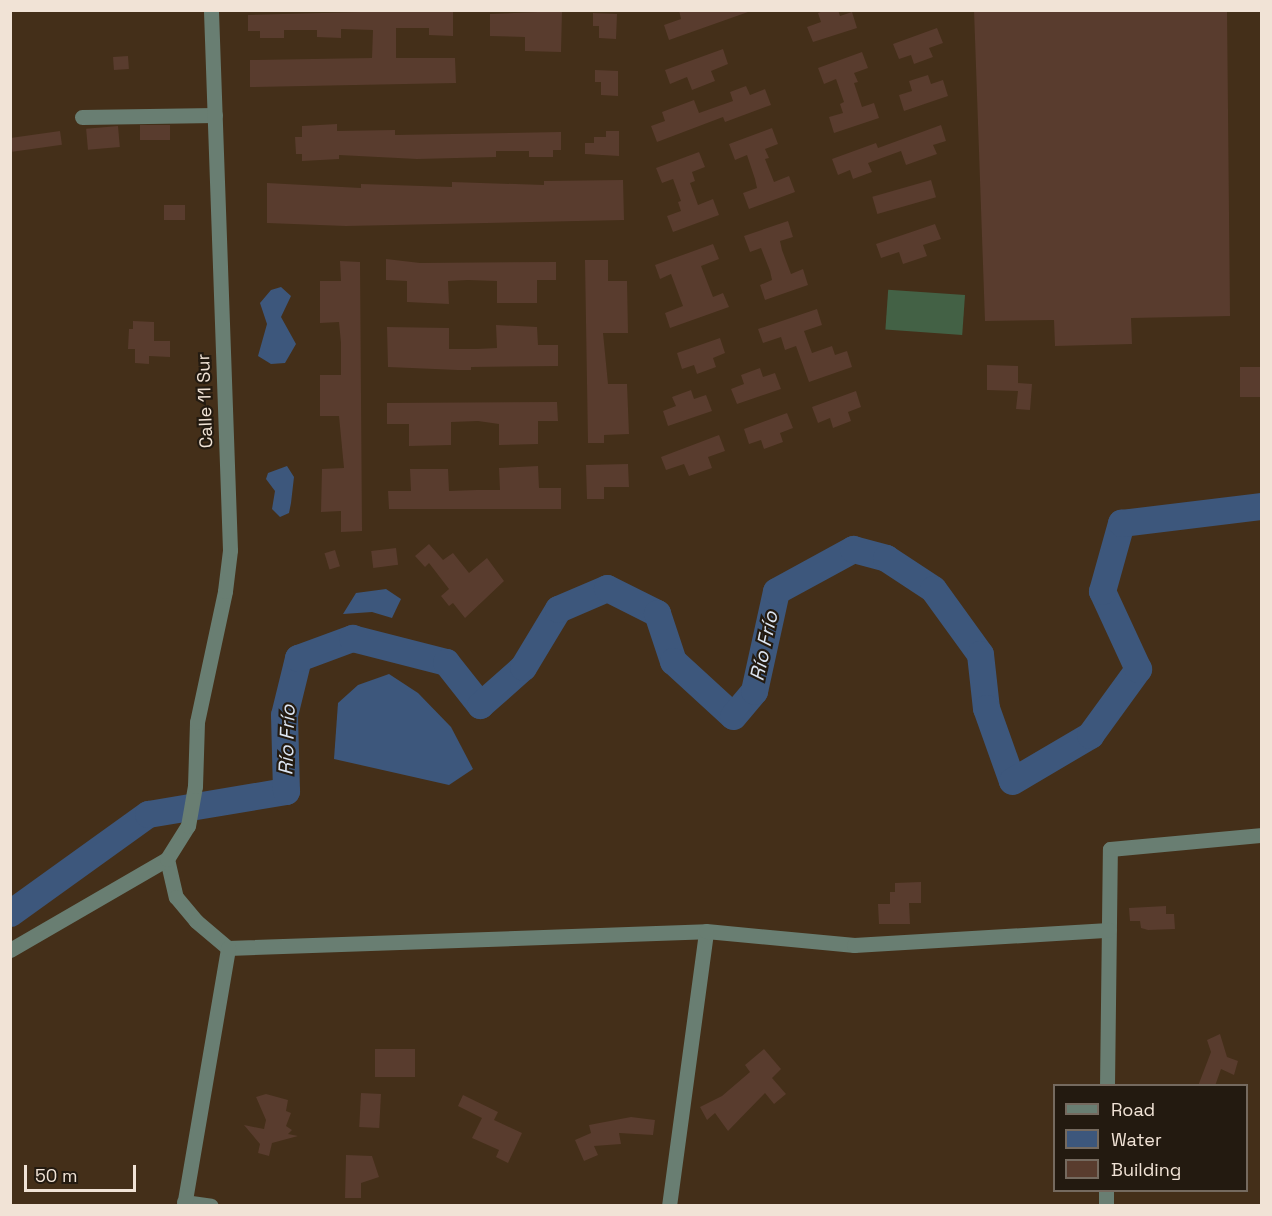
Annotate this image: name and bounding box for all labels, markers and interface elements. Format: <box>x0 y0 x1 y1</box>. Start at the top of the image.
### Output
street label: Calle 11 Sur <box>193 353 217 449</box>
water label: Río Frío <box>745 609 783 683</box>
water label: Río Frío <box>274 704 300 776</box>
legend <box>1053 1084 1248 1192</box>
text: Road <box>1111 1098 1155 1121</box>
text: Water <box>1111 1128 1162 1151</box>
scale bar <box>27 1153 140 1191</box>
text: Building <box>1111 1158 1181 1181</box>
text: 50 m <box>35 1164 77 1187</box>

